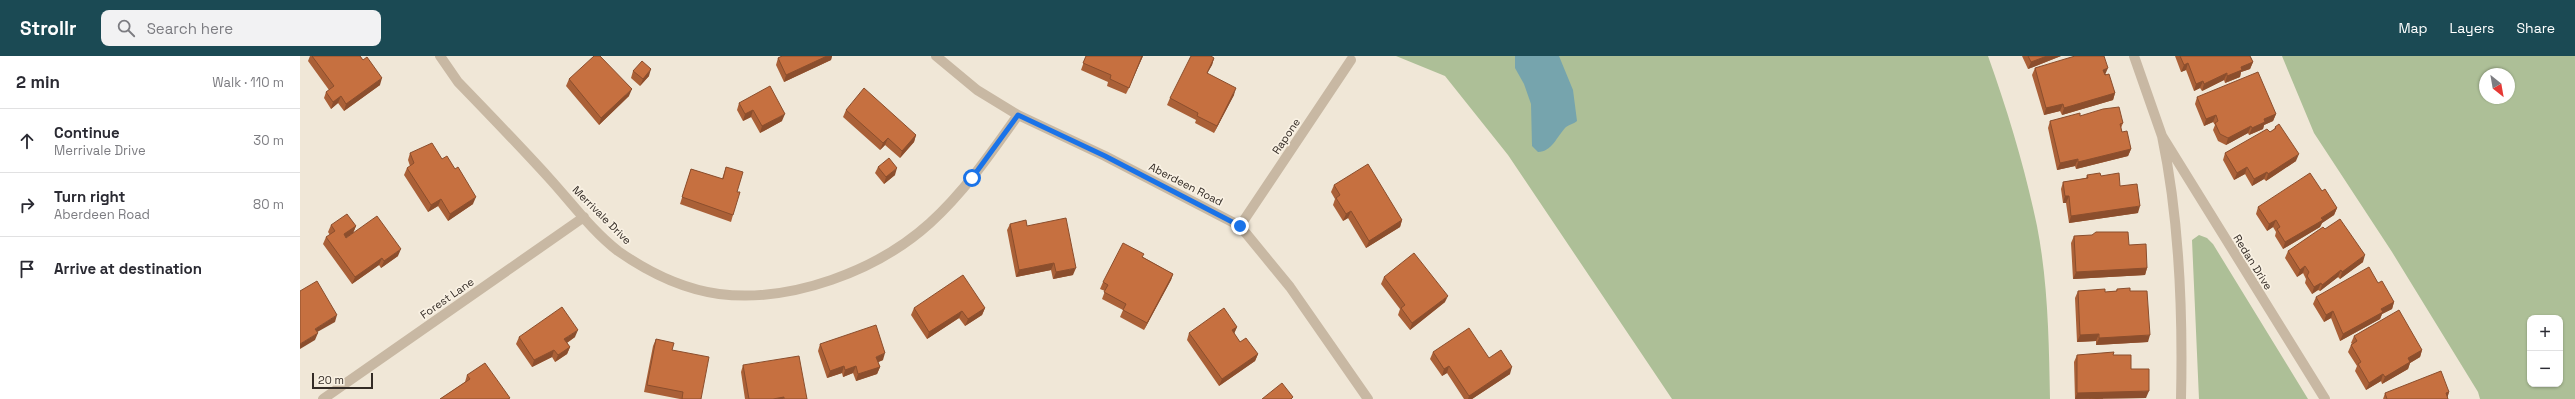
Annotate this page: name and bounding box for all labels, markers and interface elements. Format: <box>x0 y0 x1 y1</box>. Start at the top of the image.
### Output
search box <box>101 10 381 46</box>
text: Strollr <box>20 16 77 41</box>
icon: search <box>115 17 137 39</box>
text: Search here <box>147 19 233 38</box>
text: Map <box>2398 19 2428 37</box>
text: Layers <box>2450 19 2494 37</box>
text: Share <box>2516 19 2555 37</box>
north arrow <box>2479 68 2515 104</box>
text: 2 min <box>16 71 60 93</box>
text: Walk · 110 m <box>212 74 284 91</box>
street label: Rapone <box>1269 115 1303 157</box>
text: Continue <box>54 123 120 142</box>
icon: ahead <box>16 130 38 152</box>
text: 30 m <box>253 132 284 149</box>
text: Merrivale Drive <box>54 142 146 159</box>
street label: Aberdeen Road <box>1147 159 1225 209</box>
route start <box>963 169 981 187</box>
street label: Merrivale Drive <box>570 183 634 247</box>
text: Turn right <box>54 187 125 206</box>
icon: right <box>16 194 38 216</box>
text: 80 m <box>253 196 284 213</box>
text: Aberdeen Road <box>54 206 150 223</box>
route end <box>1231 217 1249 235</box>
street label: Redan Drive <box>2230 232 2276 292</box>
icon: arrive <box>16 258 38 280</box>
text: Arrive at destination <box>54 259 202 278</box>
street label: Forest Lane <box>417 274 477 322</box>
map controls <box>2527 315 2563 387</box>
button: + <box>2527 315 2563 351</box>
button: − <box>2527 351 2563 387</box>
scale bar <box>312 371 373 390</box>
text: 20 m <box>318 373 344 387</box>

